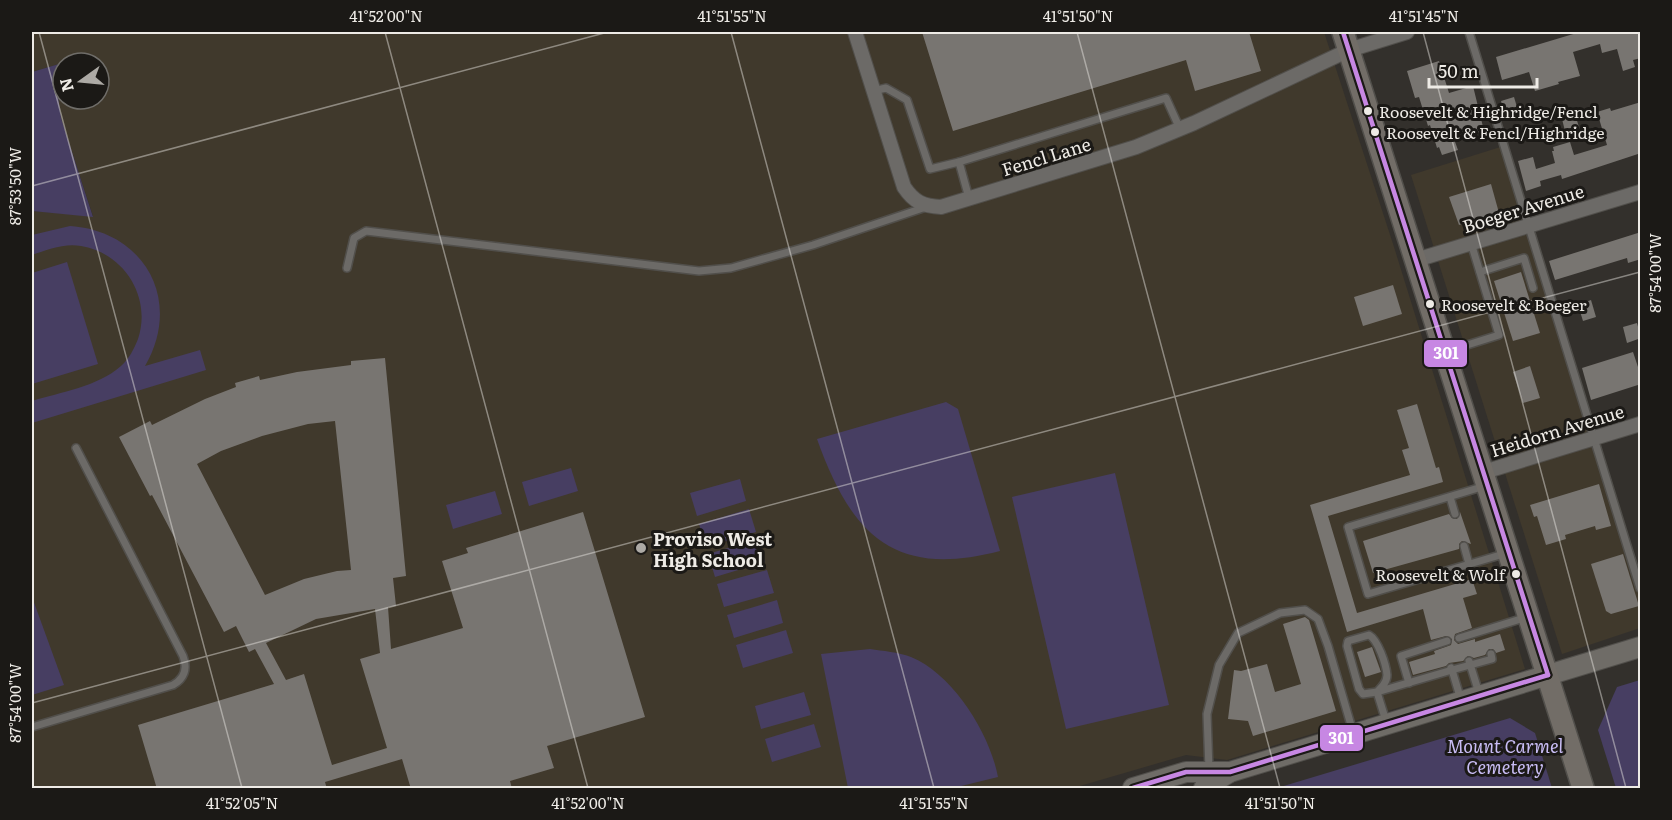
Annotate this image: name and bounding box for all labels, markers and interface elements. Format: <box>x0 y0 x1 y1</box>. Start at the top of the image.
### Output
text: 41°52'00"N <box>349 4 423 27</box>
text: 41°51'55"N <box>697 4 767 27</box>
text: 41°51'50"N <box>1043 4 1113 27</box>
text: 41°51'45"N <box>1389 4 1459 27</box>
north arrow <box>51 51 111 111</box>
scale bar <box>1429 51 1537 89</box>
text: 50 m <box>1438 57 1479 84</box>
text: N <box>52 76 79 95</box>
place label: Roosevelt & Highridge/Fencl <box>1379 99 1598 123</box>
marker: Roosevelt & Highridge/Fencl <box>1362 105 1374 117</box>
place label: Roosevelt & Fencl/Highridge <box>1386 120 1605 144</box>
marker: Roosevelt & Fencl/Highridge <box>1369 126 1381 138</box>
street label: Fencl Lane <box>998 130 1094 182</box>
text: 87°53'50"W <box>3 146 26 225</box>
street label: Boeger Avenue <box>1459 177 1587 239</box>
text: 87°54'00"W <box>1643 233 1666 313</box>
place label: Roosevelt & Boeger <box>1441 292 1587 316</box>
marker: Roosevelt & Boeger <box>1424 298 1436 310</box>
line badge: 301 <box>1423 339 1468 368</box>
text: 301 <box>1433 340 1459 364</box>
street label: Heidorn Avenue <box>1487 397 1627 463</box>
place label: Proviso West High School <box>653 525 772 573</box>
marker: Proviso West High School <box>634 541 648 555</box>
place label: Roosevelt & Wolf <box>1375 562 1507 586</box>
marker: Roosevelt & Wolf <box>1510 568 1522 580</box>
text: 87°54'00"W <box>3 663 26 743</box>
line badge: 301 <box>1319 724 1364 752</box>
text: 301 <box>1328 725 1354 749</box>
park label: Mount Carmel Cemetery <box>1447 732 1564 780</box>
text: 41°52'05"N <box>206 791 278 814</box>
text: 41°52'00"N <box>551 791 625 814</box>
text: 41°51'55"N <box>899 791 969 814</box>
text: 41°51'50"N <box>1245 791 1315 814</box>

